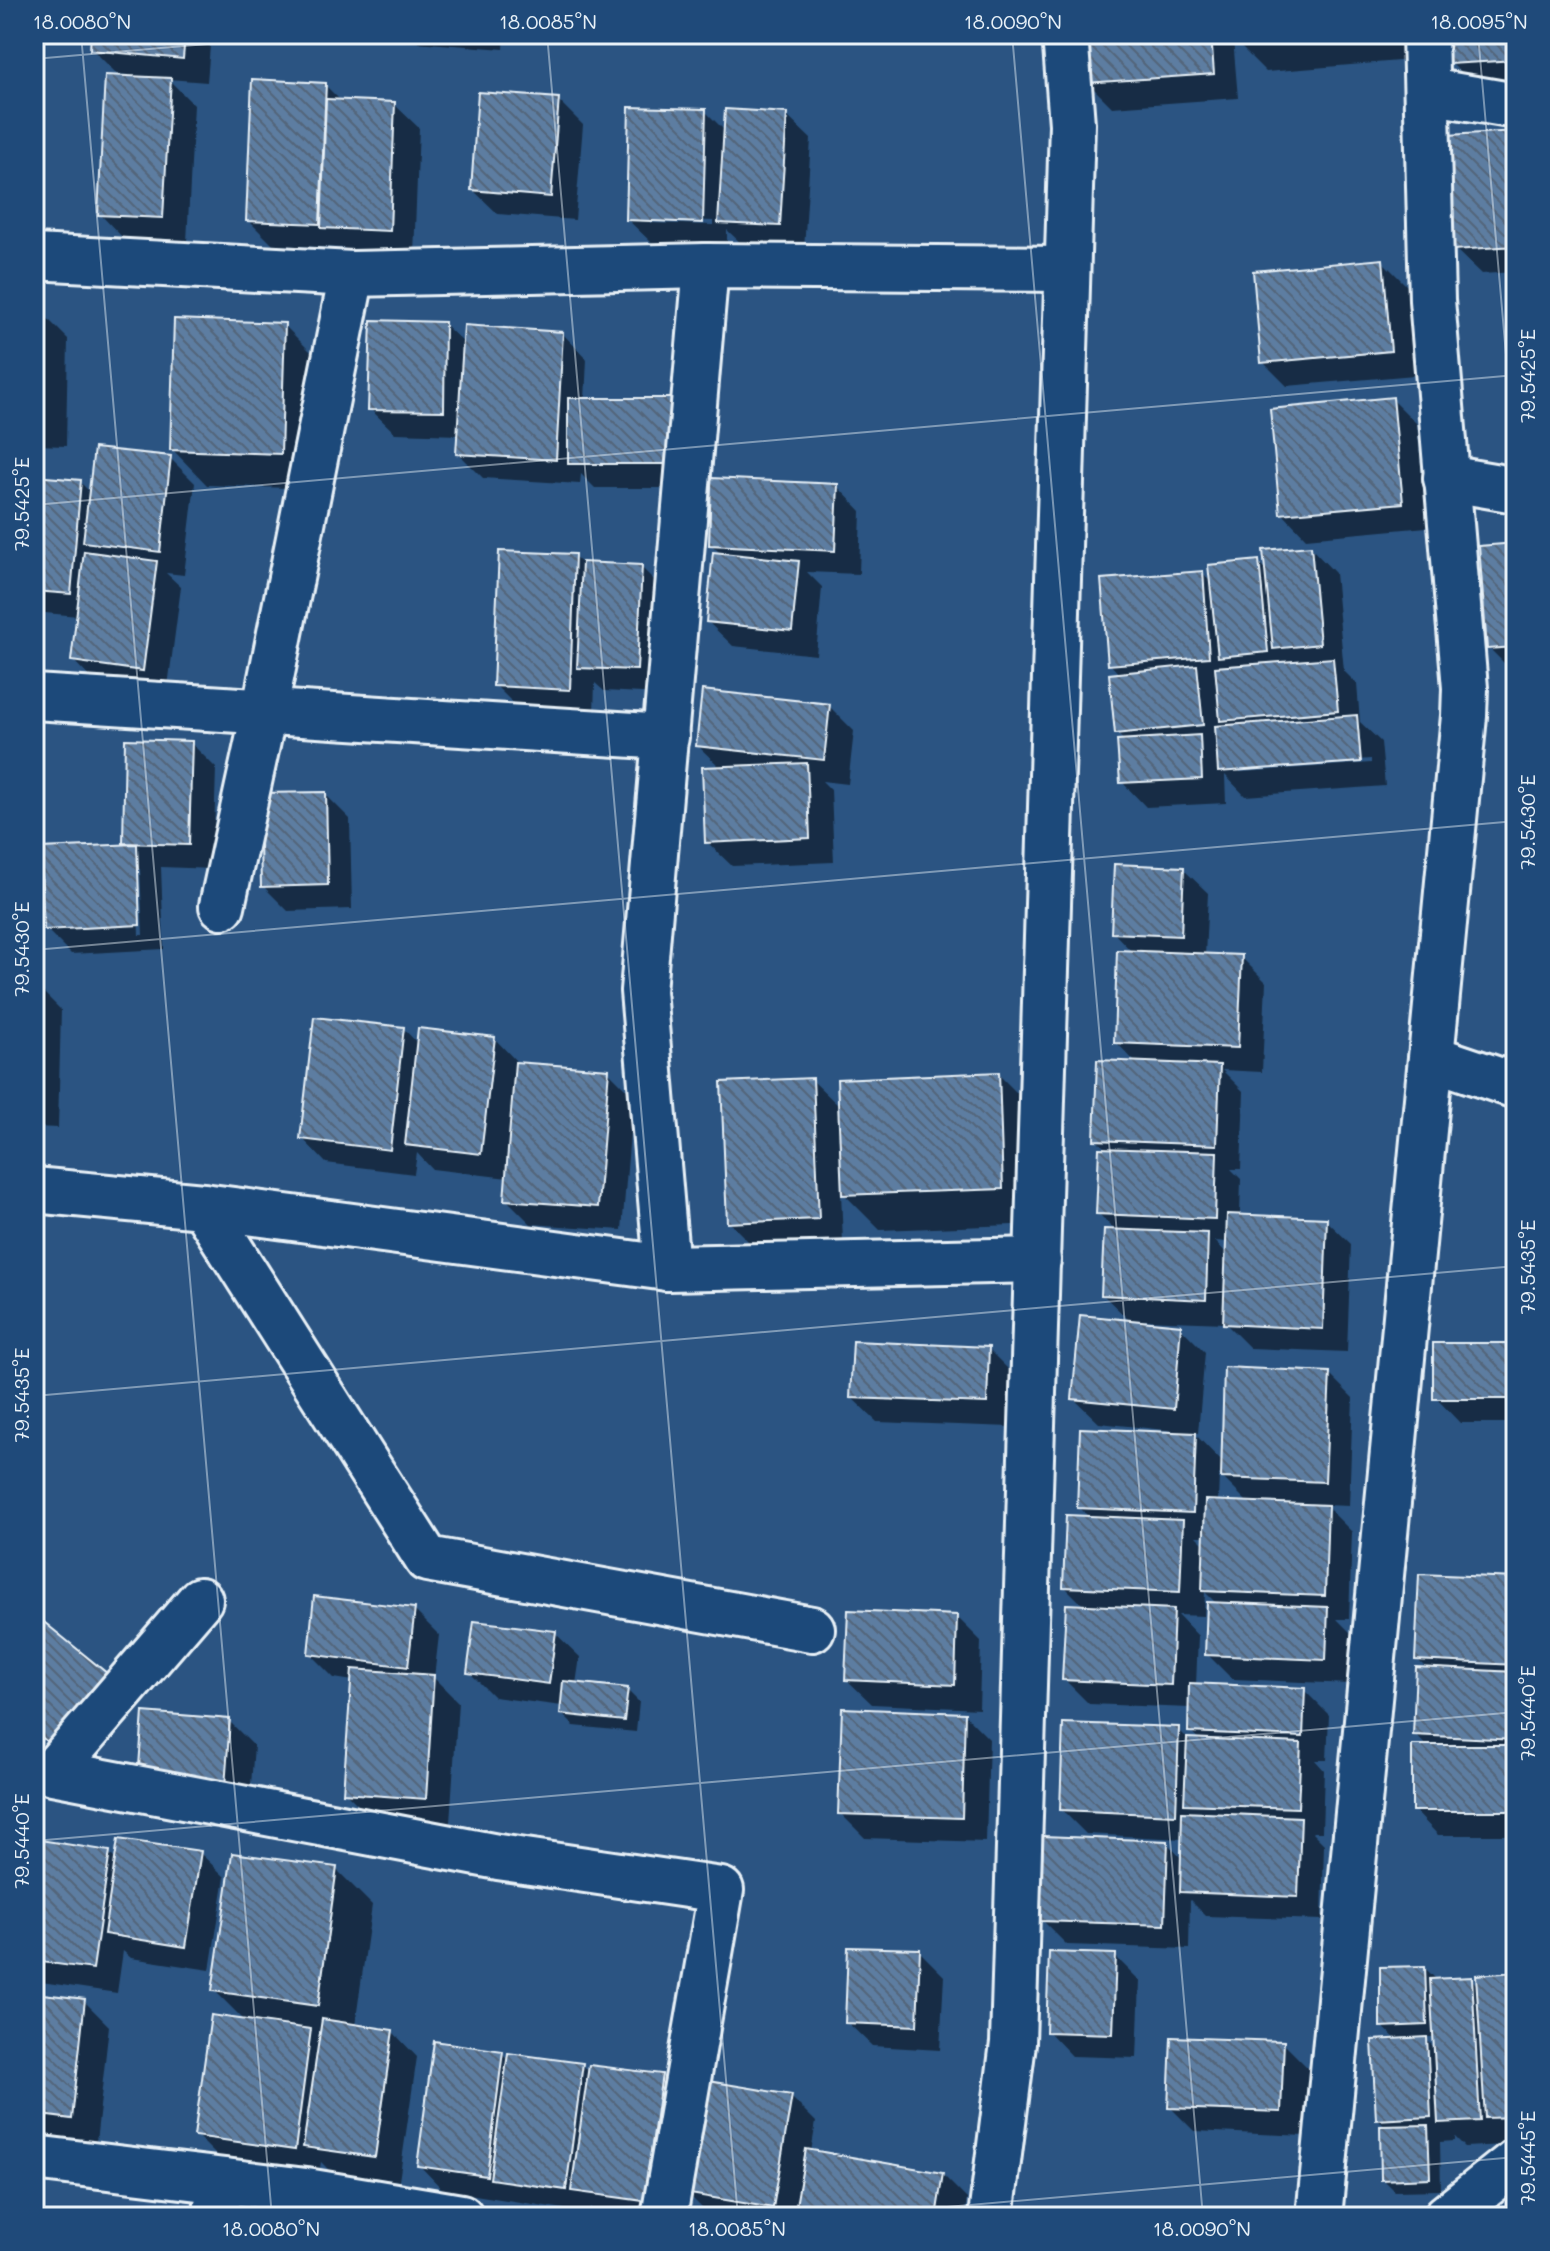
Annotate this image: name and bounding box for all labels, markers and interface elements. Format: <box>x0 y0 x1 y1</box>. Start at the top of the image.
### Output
text: 18.0080°N <box>33 8 131 34</box>
text: 18.0085°N <box>499 8 597 34</box>
text: 18.0090°N <box>964 8 1062 34</box>
text: 18.0095°N <box>1430 8 1528 34</box>
text: 79.5425°E <box>1514 329 1540 423</box>
text: 79.5425°E <box>8 457 34 551</box>
text: 79.5430°E <box>1514 774 1540 870</box>
text: 79.5430°E <box>8 901 34 997</box>
text: 79.5435°E <box>1514 1220 1540 1314</box>
text: 79.5435°E <box>8 1348 34 1442</box>
text: 79.5440°E <box>1514 1665 1540 1761</box>
text: 79.5440°E <box>8 1793 34 1889</box>
text: 79.5445°E <box>1514 2111 1540 2205</box>
text: 18.0080°N <box>222 2215 320 2241</box>
text: 18.0085°N <box>688 2215 786 2241</box>
text: 18.0090°N <box>1153 2215 1251 2241</box>

